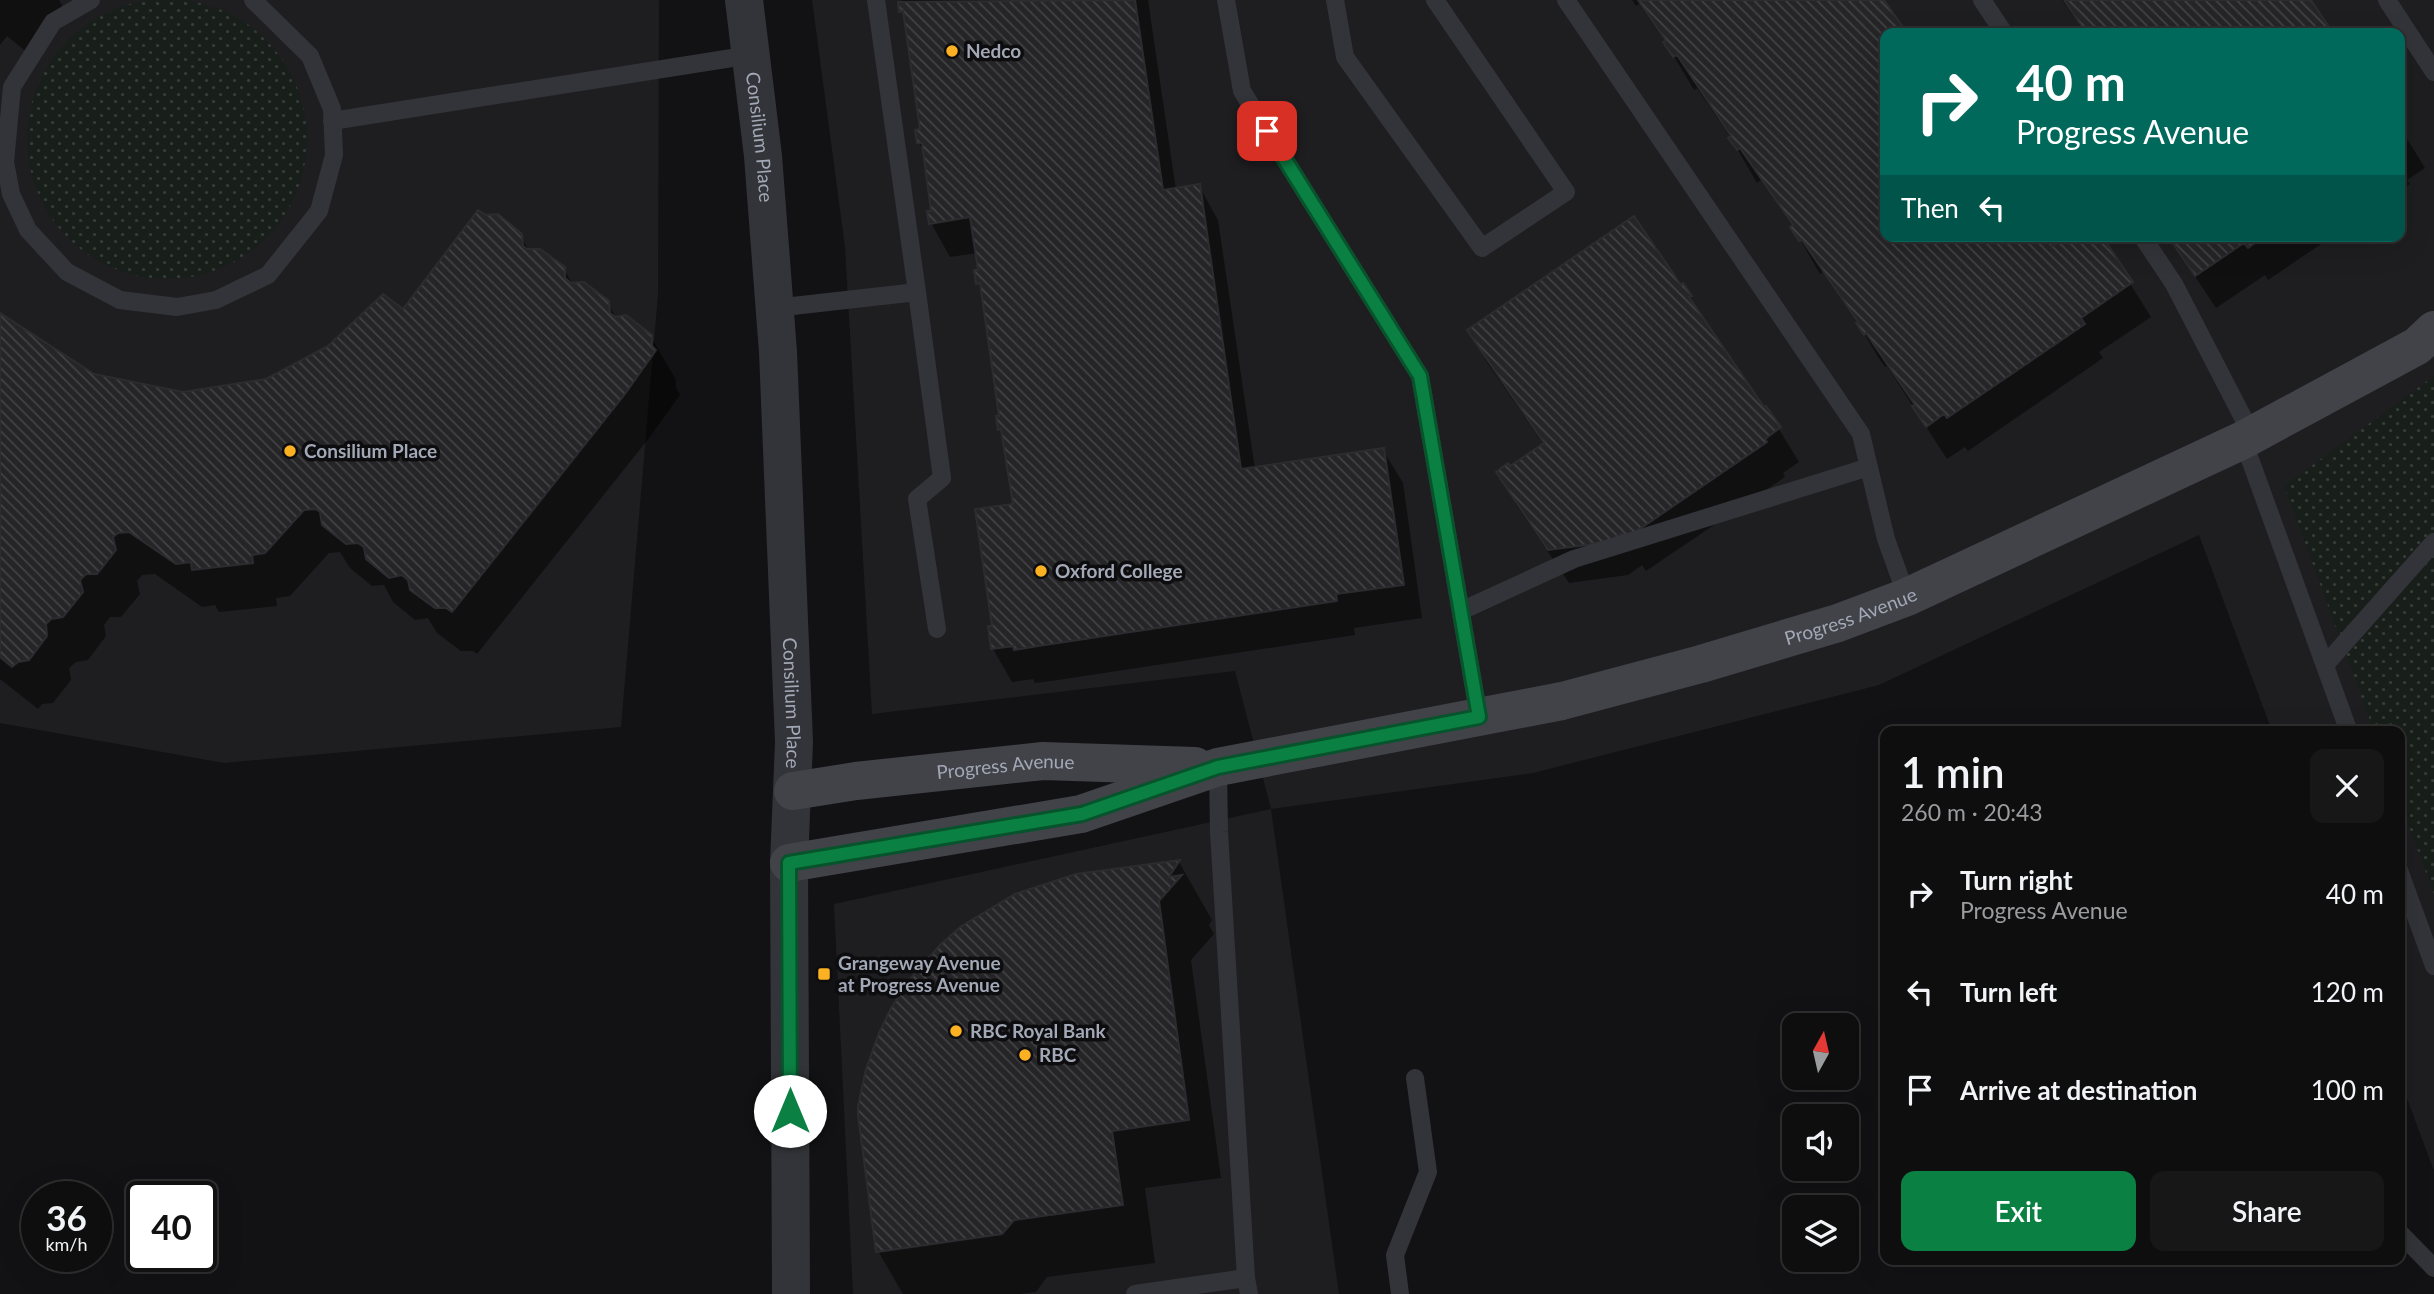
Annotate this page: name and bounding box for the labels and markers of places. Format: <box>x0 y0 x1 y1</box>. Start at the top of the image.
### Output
place label: Nedco <box>966 39 1021 62</box>
marker: Nedco <box>944 43 960 59</box>
pin <box>1237 101 1297 161</box>
place label: Consilium Place <box>304 439 437 462</box>
marker: Consilium Place <box>282 443 298 459</box>
place label: Oxford College <box>1055 559 1183 582</box>
marker: Oxford College <box>1033 563 1049 579</box>
place label: Grangeway Avenue at Progress Avenue <box>838 951 1001 996</box>
marker: Grangeway Avenue at Progress Avenue <box>816 966 832 982</box>
place label: RBC Royal Bank <box>970 1019 1107 1042</box>
marker: RBC Royal Bank <box>948 1023 964 1039</box>
place label: RBC <box>1039 1043 1077 1066</box>
marker: RBC <box>1017 1047 1033 1063</box>

